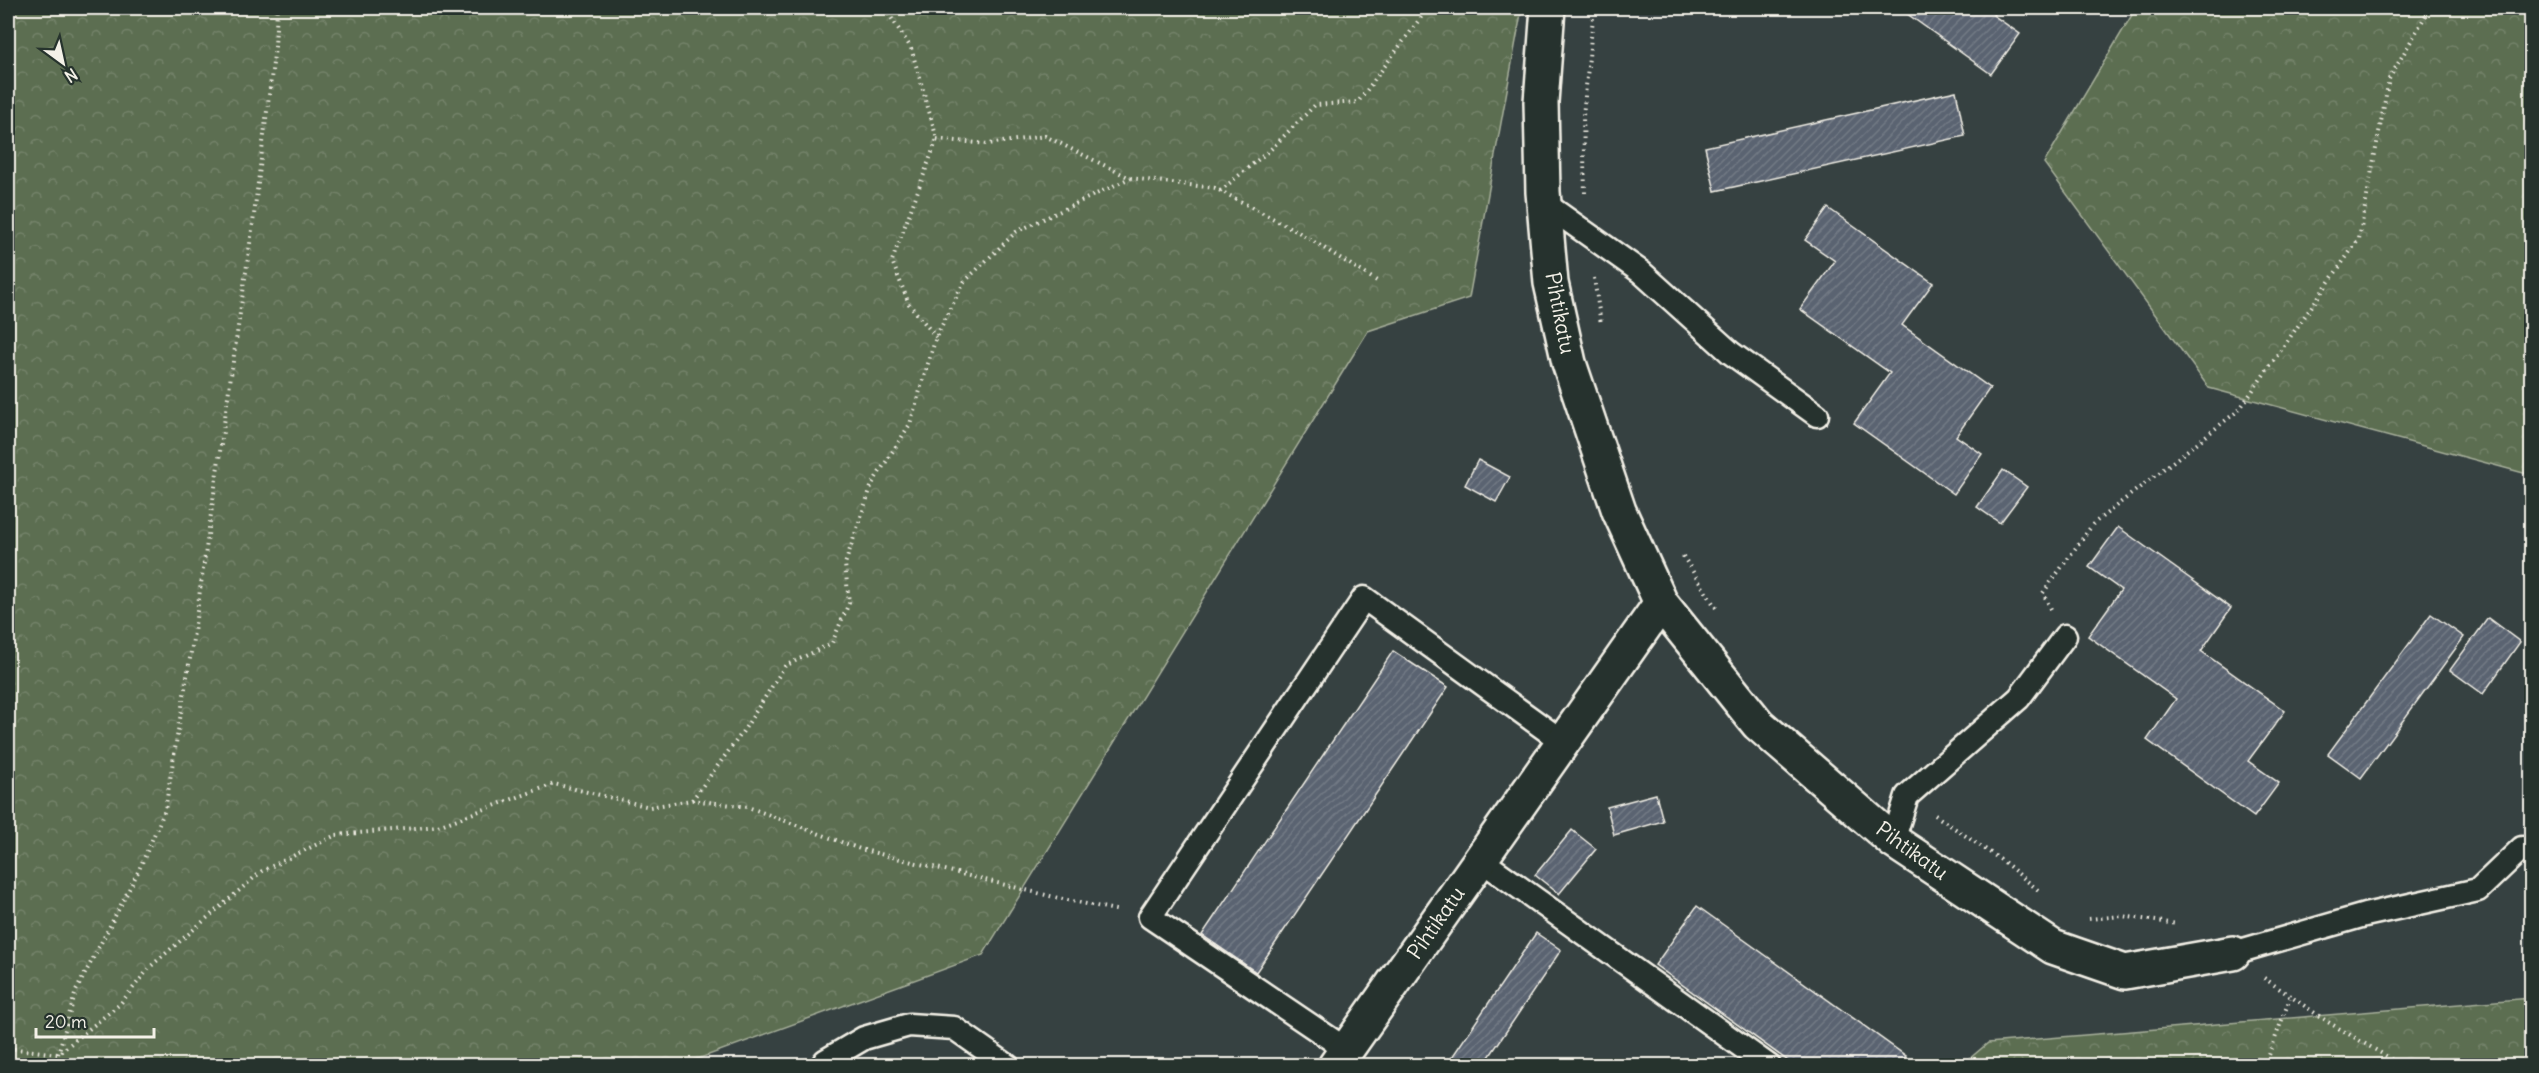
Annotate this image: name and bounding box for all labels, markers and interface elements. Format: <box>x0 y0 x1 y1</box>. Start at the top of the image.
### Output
north arrow <box>33 33 93 93</box>
text: N <box>61 64 81 87</box>
street label: Pihtikatu <box>1539 270 1582 356</box>
street label: Pihtikatu <box>1871 815 1954 886</box>
street label: Pihtikatu <box>1401 881 1470 964</box>
scale bar <box>36 1001 154 1039</box>
text: 20 m <box>45 1010 87 1033</box>

